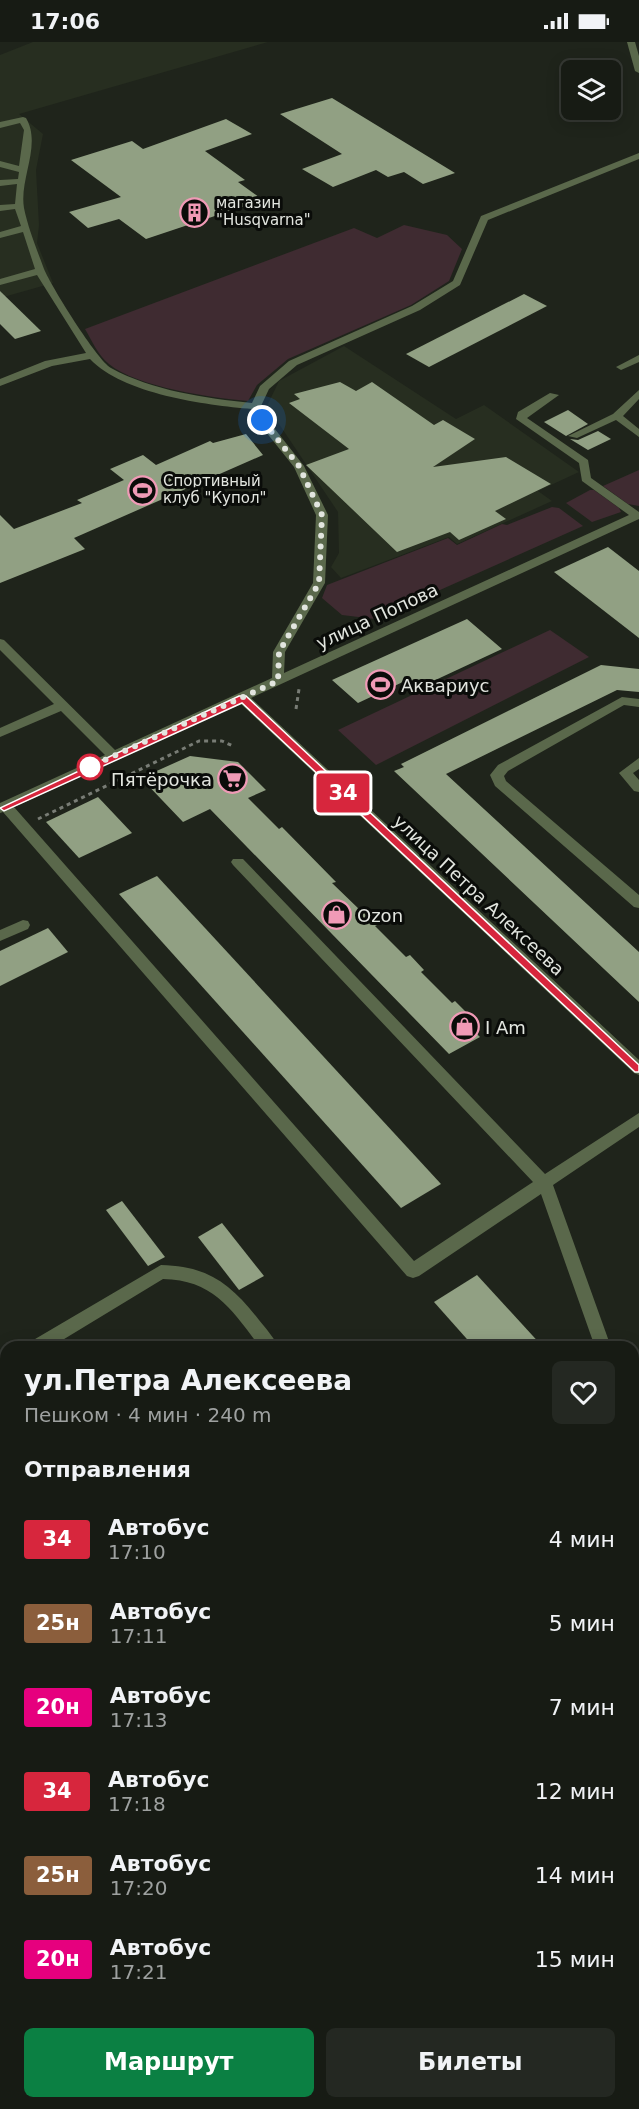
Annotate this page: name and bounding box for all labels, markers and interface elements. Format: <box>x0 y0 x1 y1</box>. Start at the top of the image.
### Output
text: 17:06 <box>30 9 100 34</box>
map controls <box>561 60 621 120</box>
button: layers <box>561 60 621 120</box>
place label: магазин "Husqvarna" <box>216 194 311 229</box>
building icon: магазин "Husqvarna" <box>179 196 211 228</box>
your location <box>247 405 277 435</box>
place label: Спортивный клуб "Купол" <box>163 472 266 507</box>
sports icon: Спортивный клуб "Купол" <box>126 474 158 506</box>
street label: улица Попова <box>313 579 441 653</box>
sports icon: Аквариус <box>364 669 396 701</box>
place label: Аквариус <box>401 675 490 696</box>
unlabelled marker <box>77 754 103 780</box>
supermarket icon: Пятёрочка <box>217 763 249 795</box>
place label: Пятёрочка <box>111 769 212 790</box>
line badge: 34 <box>316 774 370 813</box>
text: 34 <box>328 781 358 805</box>
street label: улица Петра Алексеева <box>389 810 569 980</box>
shop icon: Ozon <box>320 899 352 931</box>
place label: Ozon <box>357 905 403 926</box>
shop icon: I Am <box>448 1011 480 1043</box>
place label: I Am <box>485 1017 526 1038</box>
button: heart <box>552 1361 615 1424</box>
text: ул.Петра Алексеева <box>24 1364 352 1397</box>
text: Пешком · 4 мин · 240 m <box>24 1403 271 1427</box>
text: Отправления <box>24 1457 191 1482</box>
text: Автобус <box>108 1515 210 1540</box>
text: 34 <box>42 1527 72 1551</box>
text: 4 мин <box>549 1527 615 1552</box>
text: 17:10 <box>108 1540 166 1564</box>
text: Автобус <box>110 1599 211 1624</box>
text: 25н <box>36 1611 80 1635</box>
text: 5 мин <box>549 1611 615 1636</box>
text: 17:11 <box>110 1624 167 1648</box>
text: Автобус <box>110 1683 211 1708</box>
text: 20н <box>36 1695 80 1719</box>
text: 7 мин <box>549 1695 615 1720</box>
text: 17:13 <box>110 1708 167 1732</box>
text: Автобус <box>108 1767 210 1792</box>
text: 34 <box>42 1779 72 1803</box>
text: 12 мин <box>535 1779 615 1804</box>
text: 17:18 <box>108 1792 166 1816</box>
text: Автобус <box>110 1851 211 1876</box>
text: 25н <box>36 1863 80 1887</box>
text: 14 мин <box>535 1863 615 1888</box>
text: 17:20 <box>110 1876 167 1900</box>
text: Автобус <box>110 1935 211 1960</box>
text: 20н <box>36 1947 80 1971</box>
text: 15 мин <box>535 1947 615 1972</box>
text: 17:21 <box>110 1960 167 1984</box>
button: Маршрут <box>24 2028 314 2097</box>
button: Билеты <box>326 2028 615 2097</box>

